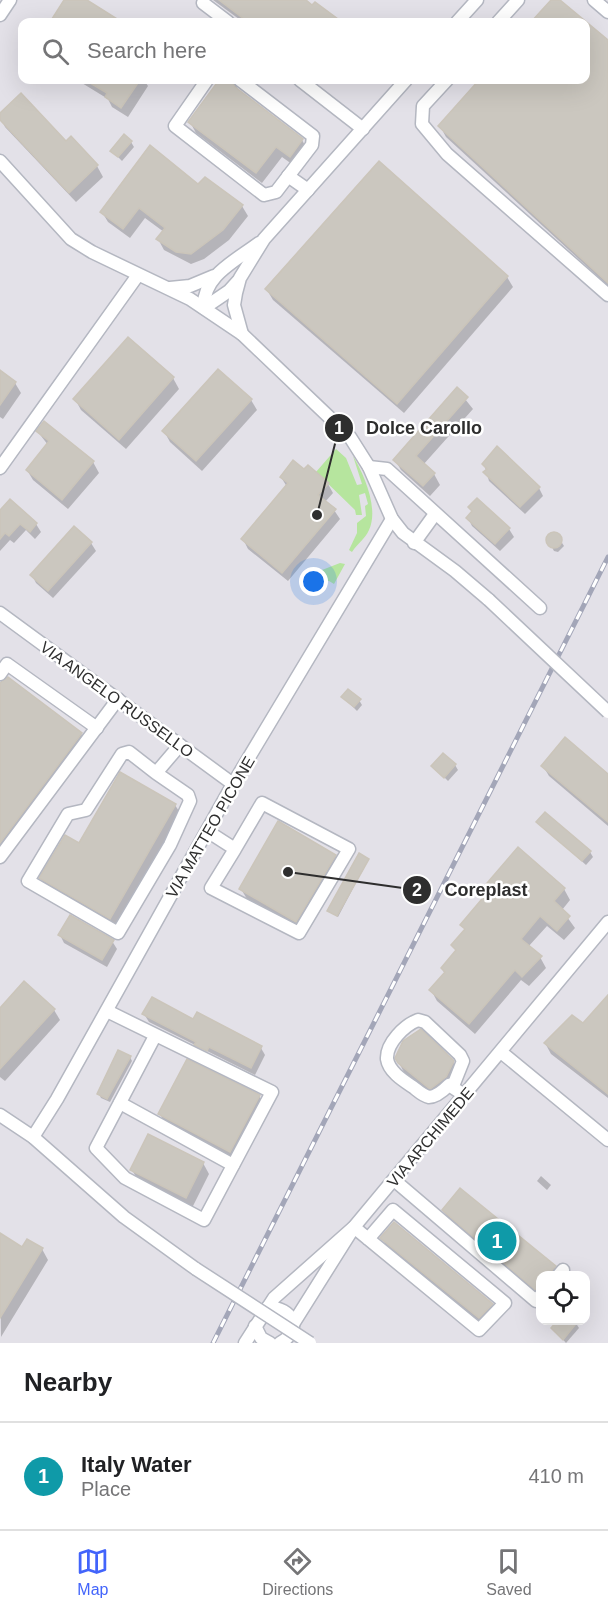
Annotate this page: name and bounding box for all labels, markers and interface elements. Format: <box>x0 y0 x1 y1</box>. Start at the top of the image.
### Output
search box <box>18 18 590 84</box>
icon: search <box>39 35 72 68</box>
text: Search here <box>87 38 207 63</box>
callout: Dolce Carollo <box>324 410 494 446</box>
text: 1 <box>334 418 344 438</box>
text: Dolce Carollo <box>366 418 482 438</box>
your location <box>299 567 328 596</box>
street label: VIA ANGELO RUSSELLO <box>37 638 197 761</box>
street label: VIA MATTEO PICONE <box>163 753 258 901</box>
callout: Coreplast <box>402 872 539 908</box>
text: 2 <box>412 880 422 900</box>
text: Coreplast <box>444 880 528 900</box>
street label: VIA ARCHIMEDE <box>384 1084 477 1190</box>
pin: 1 <box>478 1218 516 1264</box>
map controls <box>536 1271 590 1325</box>
button: locate <box>536 1271 590 1325</box>
text: Nearby <box>24 1367 112 1397</box>
text: Italy Water <box>81 1452 191 1477</box>
text: 1 <box>38 1465 49 1487</box>
text: 410 m <box>528 1465 584 1487</box>
text: Place <box>81 1478 131 1500</box>
tab: Map <box>76 1545 109 1599</box>
tab: Directions <box>262 1545 333 1599</box>
tab: Saved <box>486 1545 532 1599</box>

